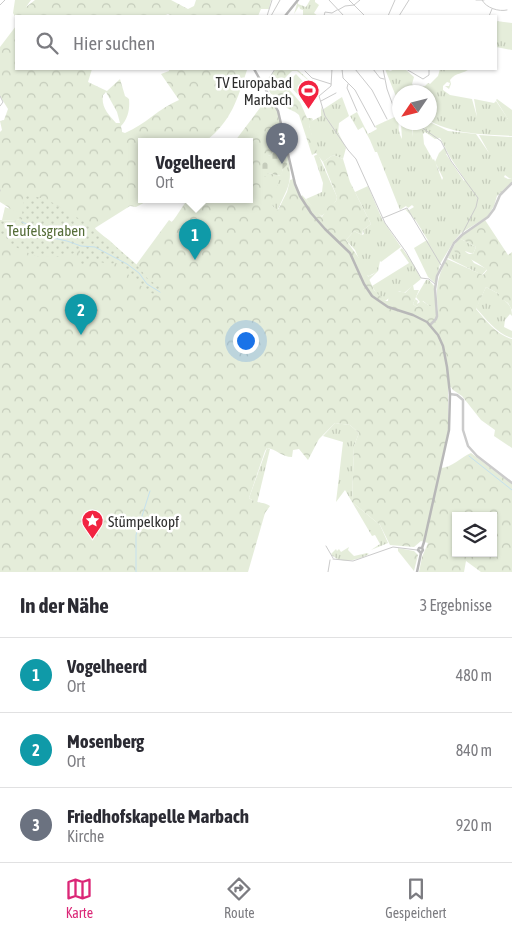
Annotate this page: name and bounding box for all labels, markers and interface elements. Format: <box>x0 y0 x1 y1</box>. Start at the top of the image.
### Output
search box <box>15 15 497 70</box>
icon: search <box>33 29 61 57</box>
text: Hier suchen <box>73 32 155 54</box>
place label: TV Europabad Marbach <box>216 74 292 108</box>
sports icon: TV Europabad Marbach <box>296 79 320 110</box>
north arrow <box>392 85 437 130</box>
pin: 3 <box>266 123 298 164</box>
popup <box>138 138 253 203</box>
text: Vogelheerd <box>155 151 236 173</box>
text: Ort <box>155 173 174 191</box>
pin: 1 <box>179 219 211 260</box>
park label: Teufelsgraben <box>7 222 85 239</box>
pin: 2 <box>65 294 97 335</box>
your location <box>233 328 259 354</box>
place icon: Stümpelkopf <box>80 509 104 540</box>
map controls <box>452 512 497 557</box>
button: layers <box>452 512 497 557</box>
place label: Stümpelkopf <box>108 513 179 530</box>
text: In der Nähe <box>20 593 109 617</box>
text: 3 Ergebnisse <box>420 596 492 614</box>
text: Vogelheerd <box>67 655 147 677</box>
text: 1 <box>32 666 40 684</box>
text: 480 m <box>456 666 492 684</box>
text: Ort <box>67 677 86 695</box>
text: Mosenberg <box>67 730 144 752</box>
text: 2 <box>32 741 40 759</box>
text: 840 m <box>456 741 492 759</box>
text: Ort <box>67 752 86 770</box>
text: Friedhofskapelle Marbach <box>67 805 249 827</box>
text: 3 <box>32 816 40 834</box>
text: 920 m <box>456 816 492 834</box>
text: Kirche <box>67 827 104 845</box>
tab: Karte <box>65 875 93 921</box>
tab: Route <box>224 875 255 921</box>
tab: Gespeichert <box>385 875 447 921</box>

